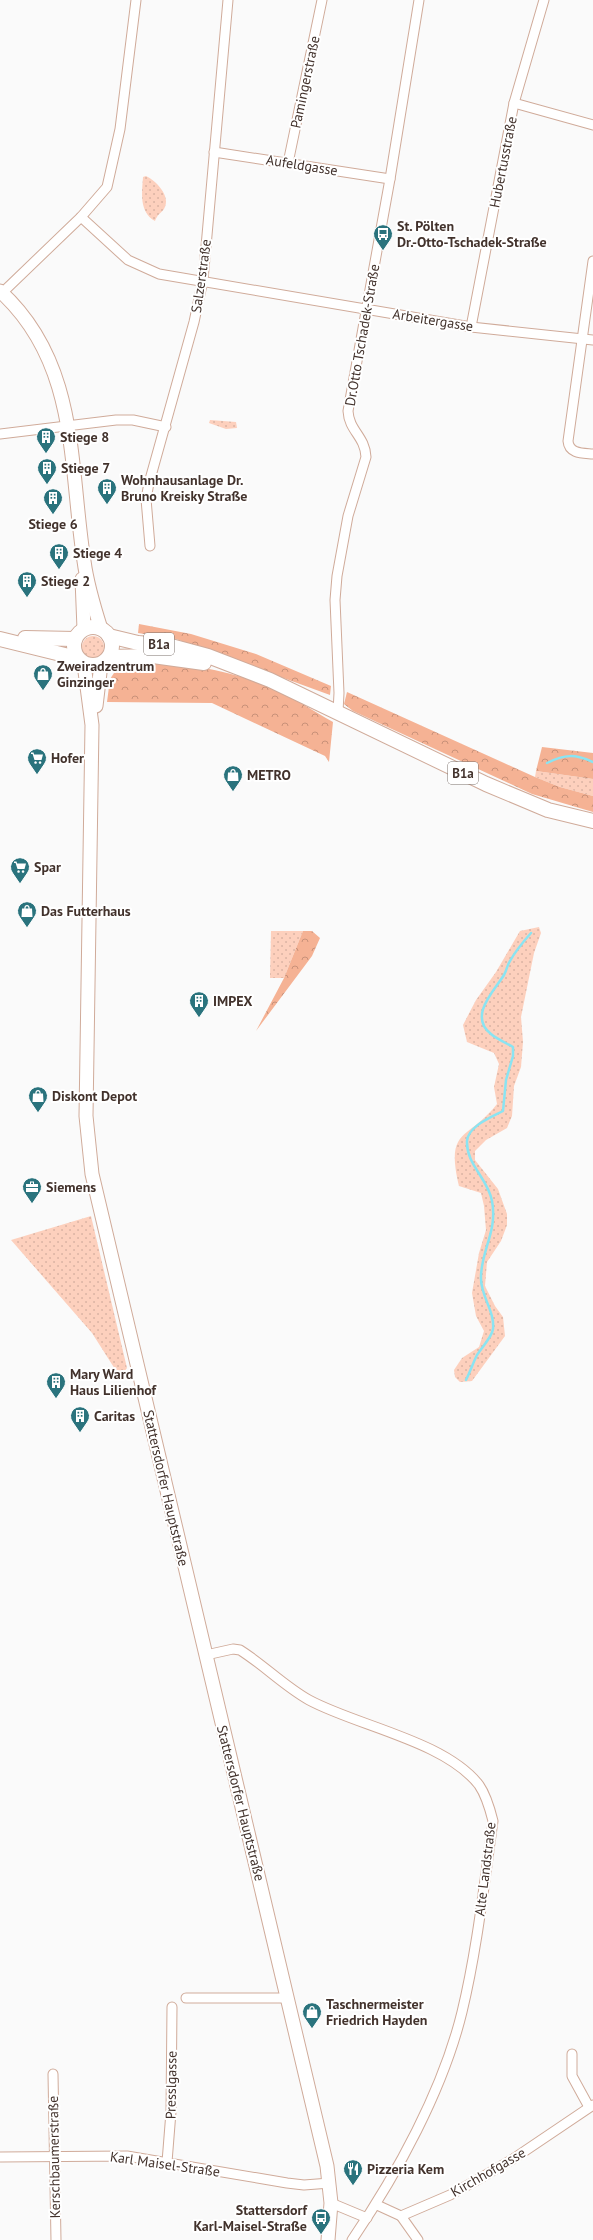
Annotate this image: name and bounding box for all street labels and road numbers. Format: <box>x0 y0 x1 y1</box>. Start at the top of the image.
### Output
street label: Pamingerstraße <box>286 34 324 130</box>
street label: Hubertusstraße <box>485 115 521 209</box>
street label: Aufeldgasse <box>265 150 339 180</box>
street label: Salzerstraße <box>187 238 215 314</box>
street label: Dr.Otto Tschadek-Straße <box>341 263 383 407</box>
street label: Arbeitergasse <box>391 305 475 335</box>
road number: B1a <box>144 633 174 655</box>
road number: B1a <box>448 762 478 784</box>
street label: Stattersdorfer Hauptstraße <box>139 1408 193 1568</box>
street label: Stattersdorfer Hauptstraße <box>213 1723 269 1883</box>
street label: Alte Landstraße <box>470 1821 500 1917</box>
street label: Presslgasse <box>161 2051 181 2119</box>
street label: Kerschbaumerstraße <box>44 2096 64 2218</box>
street label: Kirchhofgasse <box>447 2143 529 2201</box>
street label: Karl Maisel-Straße <box>109 2147 221 2181</box>

